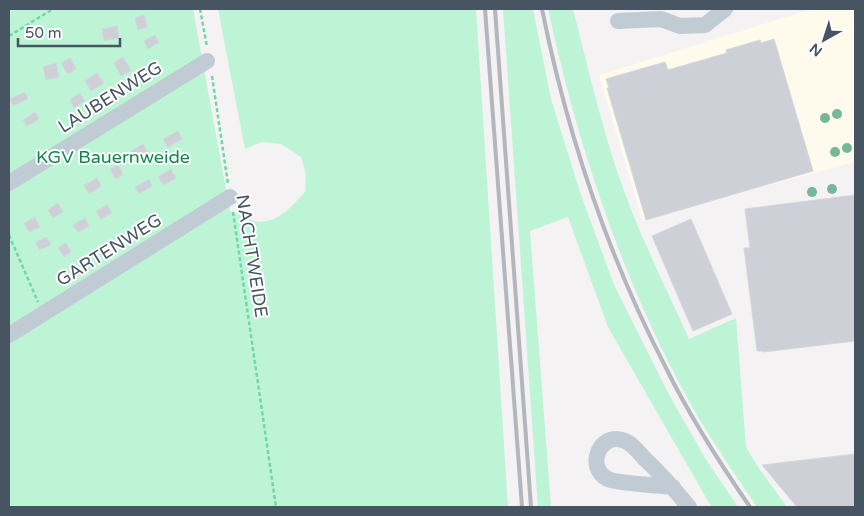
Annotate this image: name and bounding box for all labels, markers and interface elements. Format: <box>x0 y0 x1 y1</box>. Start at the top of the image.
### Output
scale bar <box>18 15 120 47</box>
north arrow <box>799 15 849 65</box>
text: 50 m <box>25 24 62 42</box>
text: N <box>806 40 826 60</box>
street label: LAUBENWEG <box>54 56 166 138</box>
park label: KGV Bauernweide <box>36 146 190 168</box>
street label: NACHTWEIDE <box>231 193 273 319</box>
street label: GARTENWEG <box>52 209 166 291</box>

